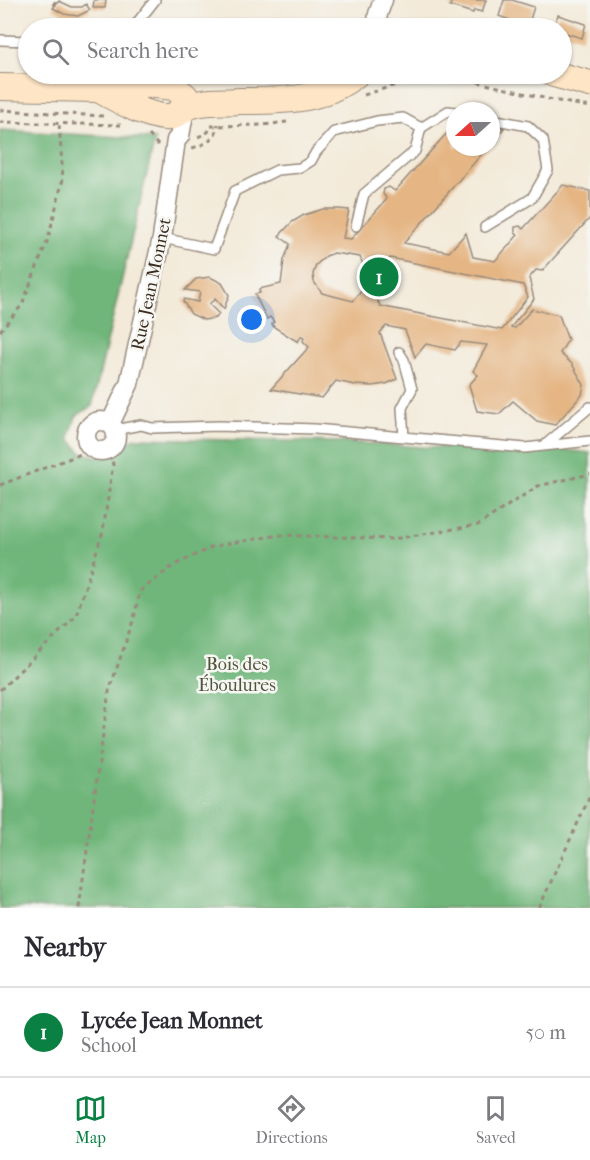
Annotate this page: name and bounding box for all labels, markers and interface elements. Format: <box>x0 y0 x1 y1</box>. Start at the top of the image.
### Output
search box <box>18 18 572 84</box>
icon: search <box>39 35 72 68</box>
text: Search here <box>87 38 199 64</box>
north arrow <box>446 102 500 156</box>
street label: Rue Jean Monnet <box>127 215 176 352</box>
pin: 1 <box>360 254 398 300</box>
your location <box>237 305 266 334</box>
park label: Bois des Éboulures <box>198 654 276 696</box>
text: Nearby <box>24 932 106 963</box>
text: Lycée Jean Monnet <box>81 1008 263 1034</box>
text: 1 <box>40 1021 47 1044</box>
text: 50 m <box>525 1021 566 1044</box>
text: School <box>81 1034 137 1057</box>
tab: Map <box>74 1092 107 1147</box>
tab: Directions <box>256 1092 328 1147</box>
tab: Saved <box>476 1092 516 1147</box>

